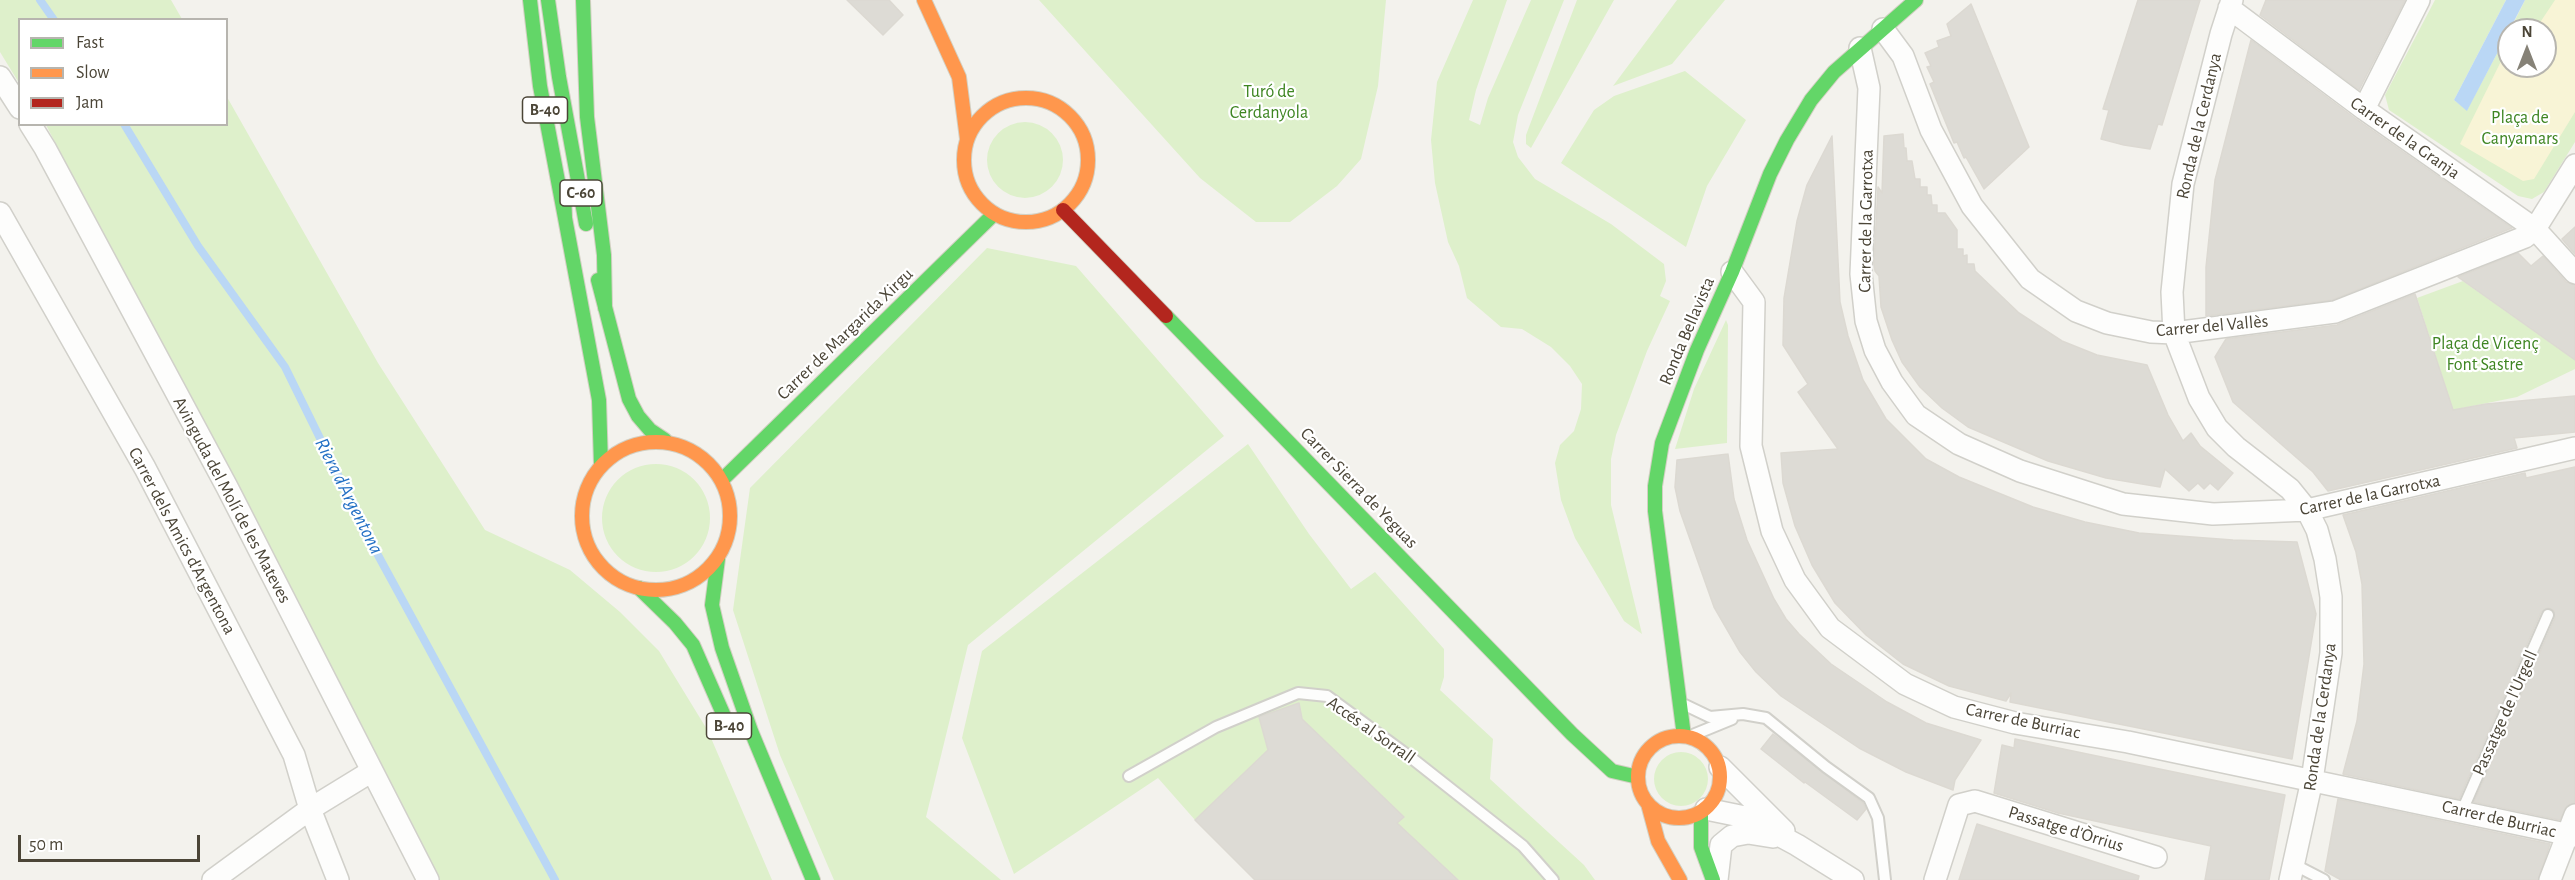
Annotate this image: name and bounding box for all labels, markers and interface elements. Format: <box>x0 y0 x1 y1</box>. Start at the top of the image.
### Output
legend <box>18 18 228 126</box>
north arrow <box>2497 18 2557 78</box>
text: N <box>2521 24 2533 40</box>
text: Fast <box>76 34 104 52</box>
street label: Ronda de la Cerdanya <box>2172 51 2226 201</box>
text: Slow <box>76 64 109 82</box>
park label: Turó de Cerdanyola <box>1230 81 1308 124</box>
street label: Carrer de la Granja <box>2346 92 2464 184</box>
text: Jam <box>76 94 104 112</box>
road number: B-40 <box>522 97 568 123</box>
park label: Plaça de Canyamars <box>2482 107 2558 150</box>
street label: Carrer de la Garrotxa <box>1854 149 1878 293</box>
road number: C-60 <box>560 180 602 206</box>
street label: Carrer de Margarida Xirgu <box>772 263 918 405</box>
street label: Ronda Bellavista <box>1655 274 1719 388</box>
street label: Carrer del Vallès <box>2155 310 2269 342</box>
park label: Plaça de Vicenç Font Sastre <box>2432 333 2538 376</box>
street label: Avinguda del Molí de les Mateves <box>168 393 296 607</box>
street label: Carrer Sierra de Yeguas <box>1296 423 1422 553</box>
water label: Riera d'Argentona <box>309 434 389 558</box>
street label: Carrer dels Amics d'Argentona <box>123 444 241 638</box>
street label: Carrer de la Garrotxa <box>2298 470 2442 520</box>
street label: Ronda de la Cerdanya <box>2299 642 2341 792</box>
street label: Passatge de l'Urgell <box>2468 647 2542 779</box>
street label: Accés al Sorrall <box>1323 692 1419 768</box>
street label: Carrer de Burriac <box>1964 698 2082 744</box>
road number: B-40 <box>706 713 752 739</box>
street label: Carrer de Burriac <box>2440 795 2558 843</box>
street label: Passatge d'Òrrius <box>2006 801 2126 857</box>
scale bar <box>21 823 202 861</box>
text: 50 m <box>29 836 63 854</box>

